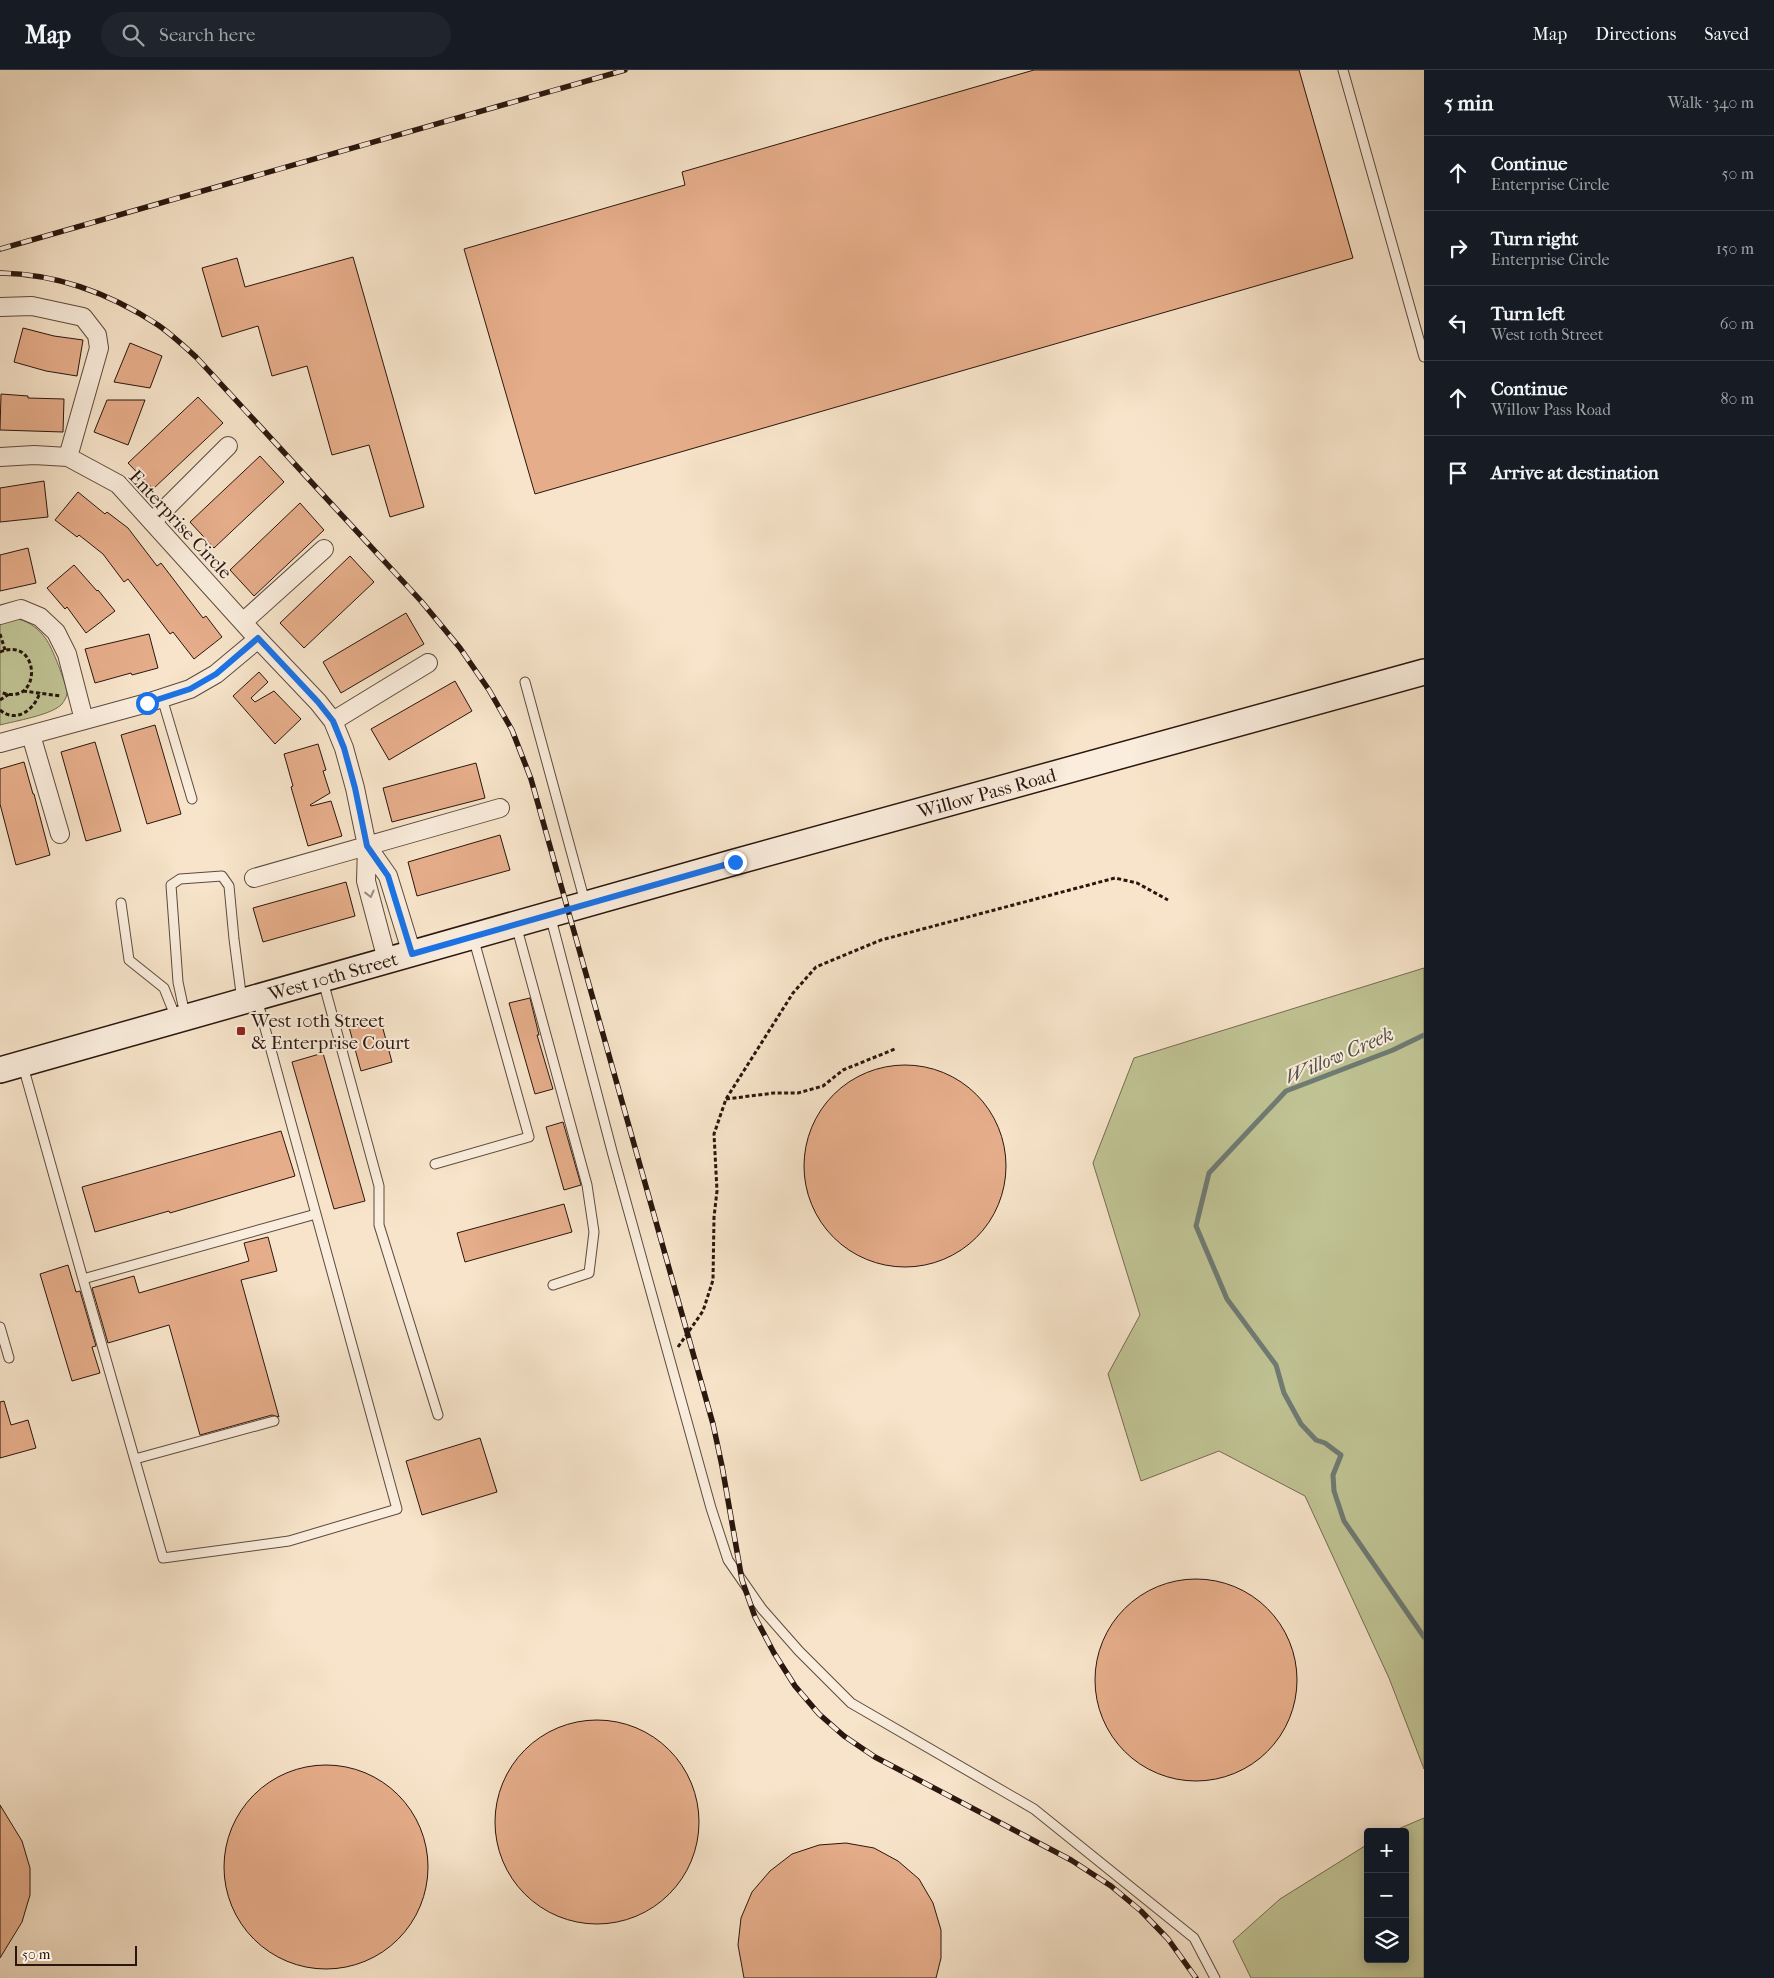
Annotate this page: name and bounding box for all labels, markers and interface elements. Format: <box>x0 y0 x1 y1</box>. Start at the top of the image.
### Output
search box <box>101 12 451 57</box>
text: Map <box>25 21 71 49</box>
icon: search <box>119 21 147 49</box>
text: Search here <box>159 24 255 46</box>
text: Map <box>1533 24 1567 45</box>
text: Directions <box>1595 24 1676 45</box>
text: Saved <box>1704 24 1749 45</box>
text: 5 min <box>1444 91 1493 115</box>
text: Walk · 340 m <box>1668 93 1754 112</box>
text: Continue <box>1491 153 1567 175</box>
icon: ahead <box>1444 159 1472 187</box>
text: 50 m <box>1722 164 1754 183</box>
text: Enterprise Circle <box>1491 175 1610 194</box>
text: Turn right <box>1491 228 1578 250</box>
icon: right <box>1444 234 1472 262</box>
text: 150 m <box>1716 239 1754 258</box>
text: Enterprise Circle <box>1491 250 1610 269</box>
text: Turn left <box>1491 303 1565 325</box>
icon: left <box>1444 309 1472 337</box>
text: 60 m <box>1720 314 1754 333</box>
text: West 10th Street <box>1491 325 1603 344</box>
text: Continue <box>1491 378 1567 400</box>
icon: ahead <box>1444 384 1472 412</box>
text: 80 m <box>1720 389 1754 408</box>
text: Willow Pass Road <box>1491 400 1611 419</box>
icon: arrive <box>1444 459 1472 487</box>
text: Arrive at destination <box>1491 462 1659 484</box>
street label: Enterprise Circle <box>124 466 236 584</box>
route start <box>136 692 159 715</box>
street label: Willow Pass Road <box>914 764 1059 823</box>
route end <box>724 851 747 874</box>
one-way arrow <box>364 890 375 899</box>
street label: West 10th Street <box>265 948 401 1006</box>
place label: West 10th Street & Enterprise Court <box>250 1010 411 1054</box>
water label: Willow Creek <box>1282 1022 1397 1089</box>
marker: West 10th Street & Enterprise Court <box>235 1025 247 1037</box>
map controls <box>1364 1828 1409 1963</box>
button: + <box>1364 1828 1409 1873</box>
button: − <box>1364 1873 1409 1918</box>
button: layers <box>1364 1918 1409 1963</box>
scale bar <box>15 1943 138 1966</box>
text: 50 m <box>22 1946 50 1963</box>

